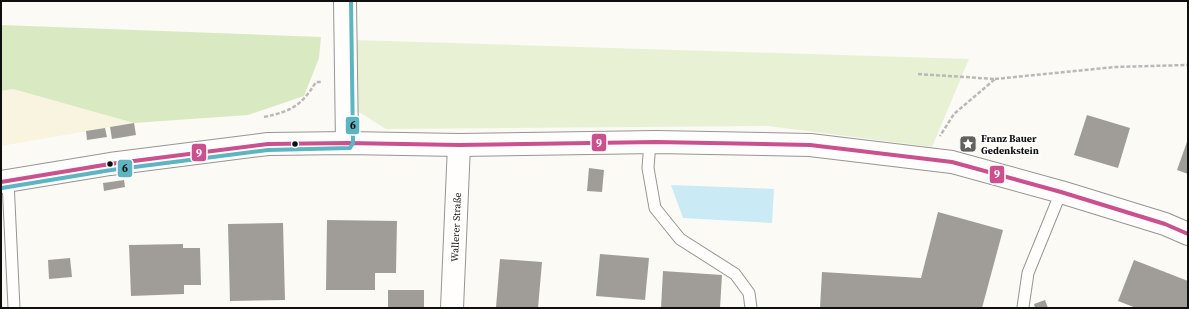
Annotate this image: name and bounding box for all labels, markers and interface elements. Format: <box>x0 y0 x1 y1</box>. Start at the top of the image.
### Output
line badge: 6 <box>345 116 360 135</box>
text: 6 <box>350 118 356 133</box>
place label: Franz Bauer Gedenkstein <box>981 132 1039 157</box>
line badge: 9 <box>591 133 607 152</box>
place icon: Franz Bauer Gedenkstein <box>958 134 978 154</box>
text: 9 <box>596 136 602 151</box>
unlabelled marker <box>290 139 300 149</box>
line badge: 9 <box>191 143 207 162</box>
text: 9 <box>196 146 202 161</box>
unlabelled marker <box>105 159 115 169</box>
line badge: 6 <box>117 159 133 178</box>
text: 6 <box>122 161 128 176</box>
line badge: 9 <box>989 165 1005 184</box>
text: 9 <box>994 167 1000 182</box>
street label: Wallerer Straße <box>448 192 464 262</box>

